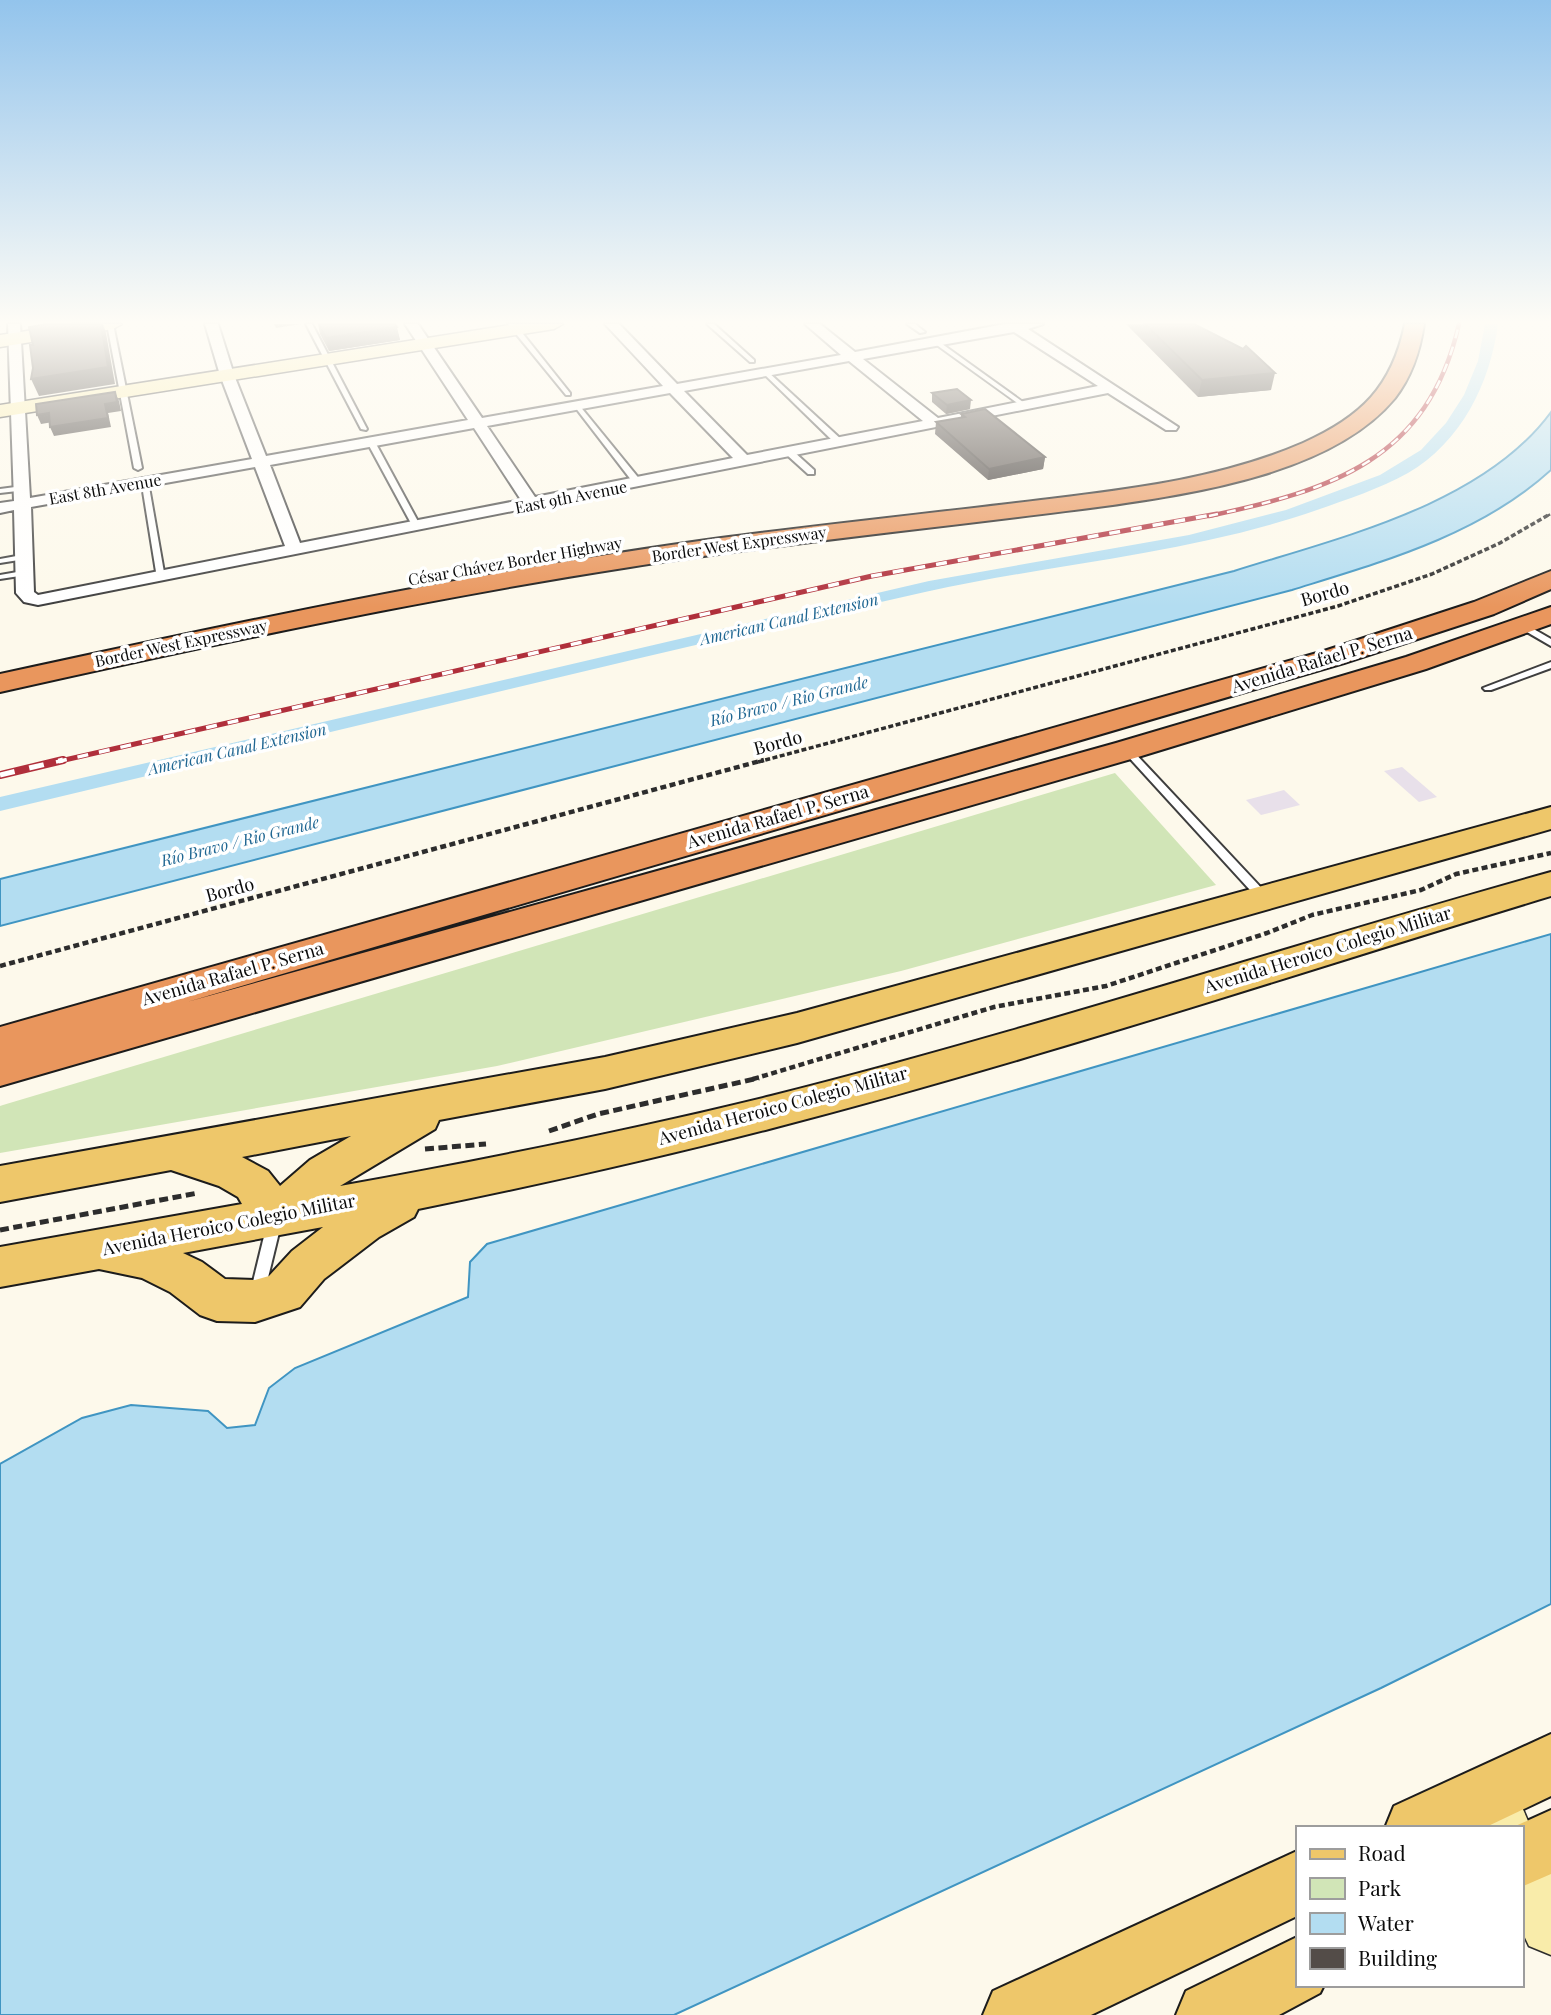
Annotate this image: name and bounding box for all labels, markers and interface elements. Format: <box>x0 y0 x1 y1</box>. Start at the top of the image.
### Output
street label: East 8th Avenue <box>47 468 163 509</box>
street label: East 9th Avenue <box>513 475 629 518</box>
street label: Border West Expressway <box>650 521 827 566</box>
street label: César Chávez Border Highway <box>406 531 624 590</box>
street label: Bordo <box>1298 575 1352 611</box>
water label: American Canal Extension <box>696 588 880 650</box>
street label: Border West Expressway <box>93 614 269 671</box>
street label: Avenida Rafael P. Serna <box>1227 620 1415 698</box>
water label: Río Bravo / Rio Grande <box>707 671 870 731</box>
water label: American Canal Extension <box>144 718 328 780</box>
street label: Bordo <box>751 724 805 760</box>
street label: Avenida Rafael P. Serna <box>683 779 871 854</box>
water label: Río Bravo / Rio Grande <box>158 811 321 871</box>
street label: Bordo <box>203 871 257 907</box>
street label: Avenida Heroico Colegio Militar <box>1200 900 1454 998</box>
street label: Avenida Rafael P. Serna <box>138 936 326 1011</box>
street label: Avenida Heroico Colegio Militar <box>655 1060 910 1150</box>
street label: Avenida Heroico Colegio Militar <box>99 1188 357 1261</box>
legend <box>1296 1826 1523 1987</box>
text: Road <box>1358 1838 1406 1866</box>
text: Park <box>1358 1873 1402 1901</box>
text: Water <box>1357 1908 1414 1936</box>
text: Building <box>1358 1943 1437 1971</box>

